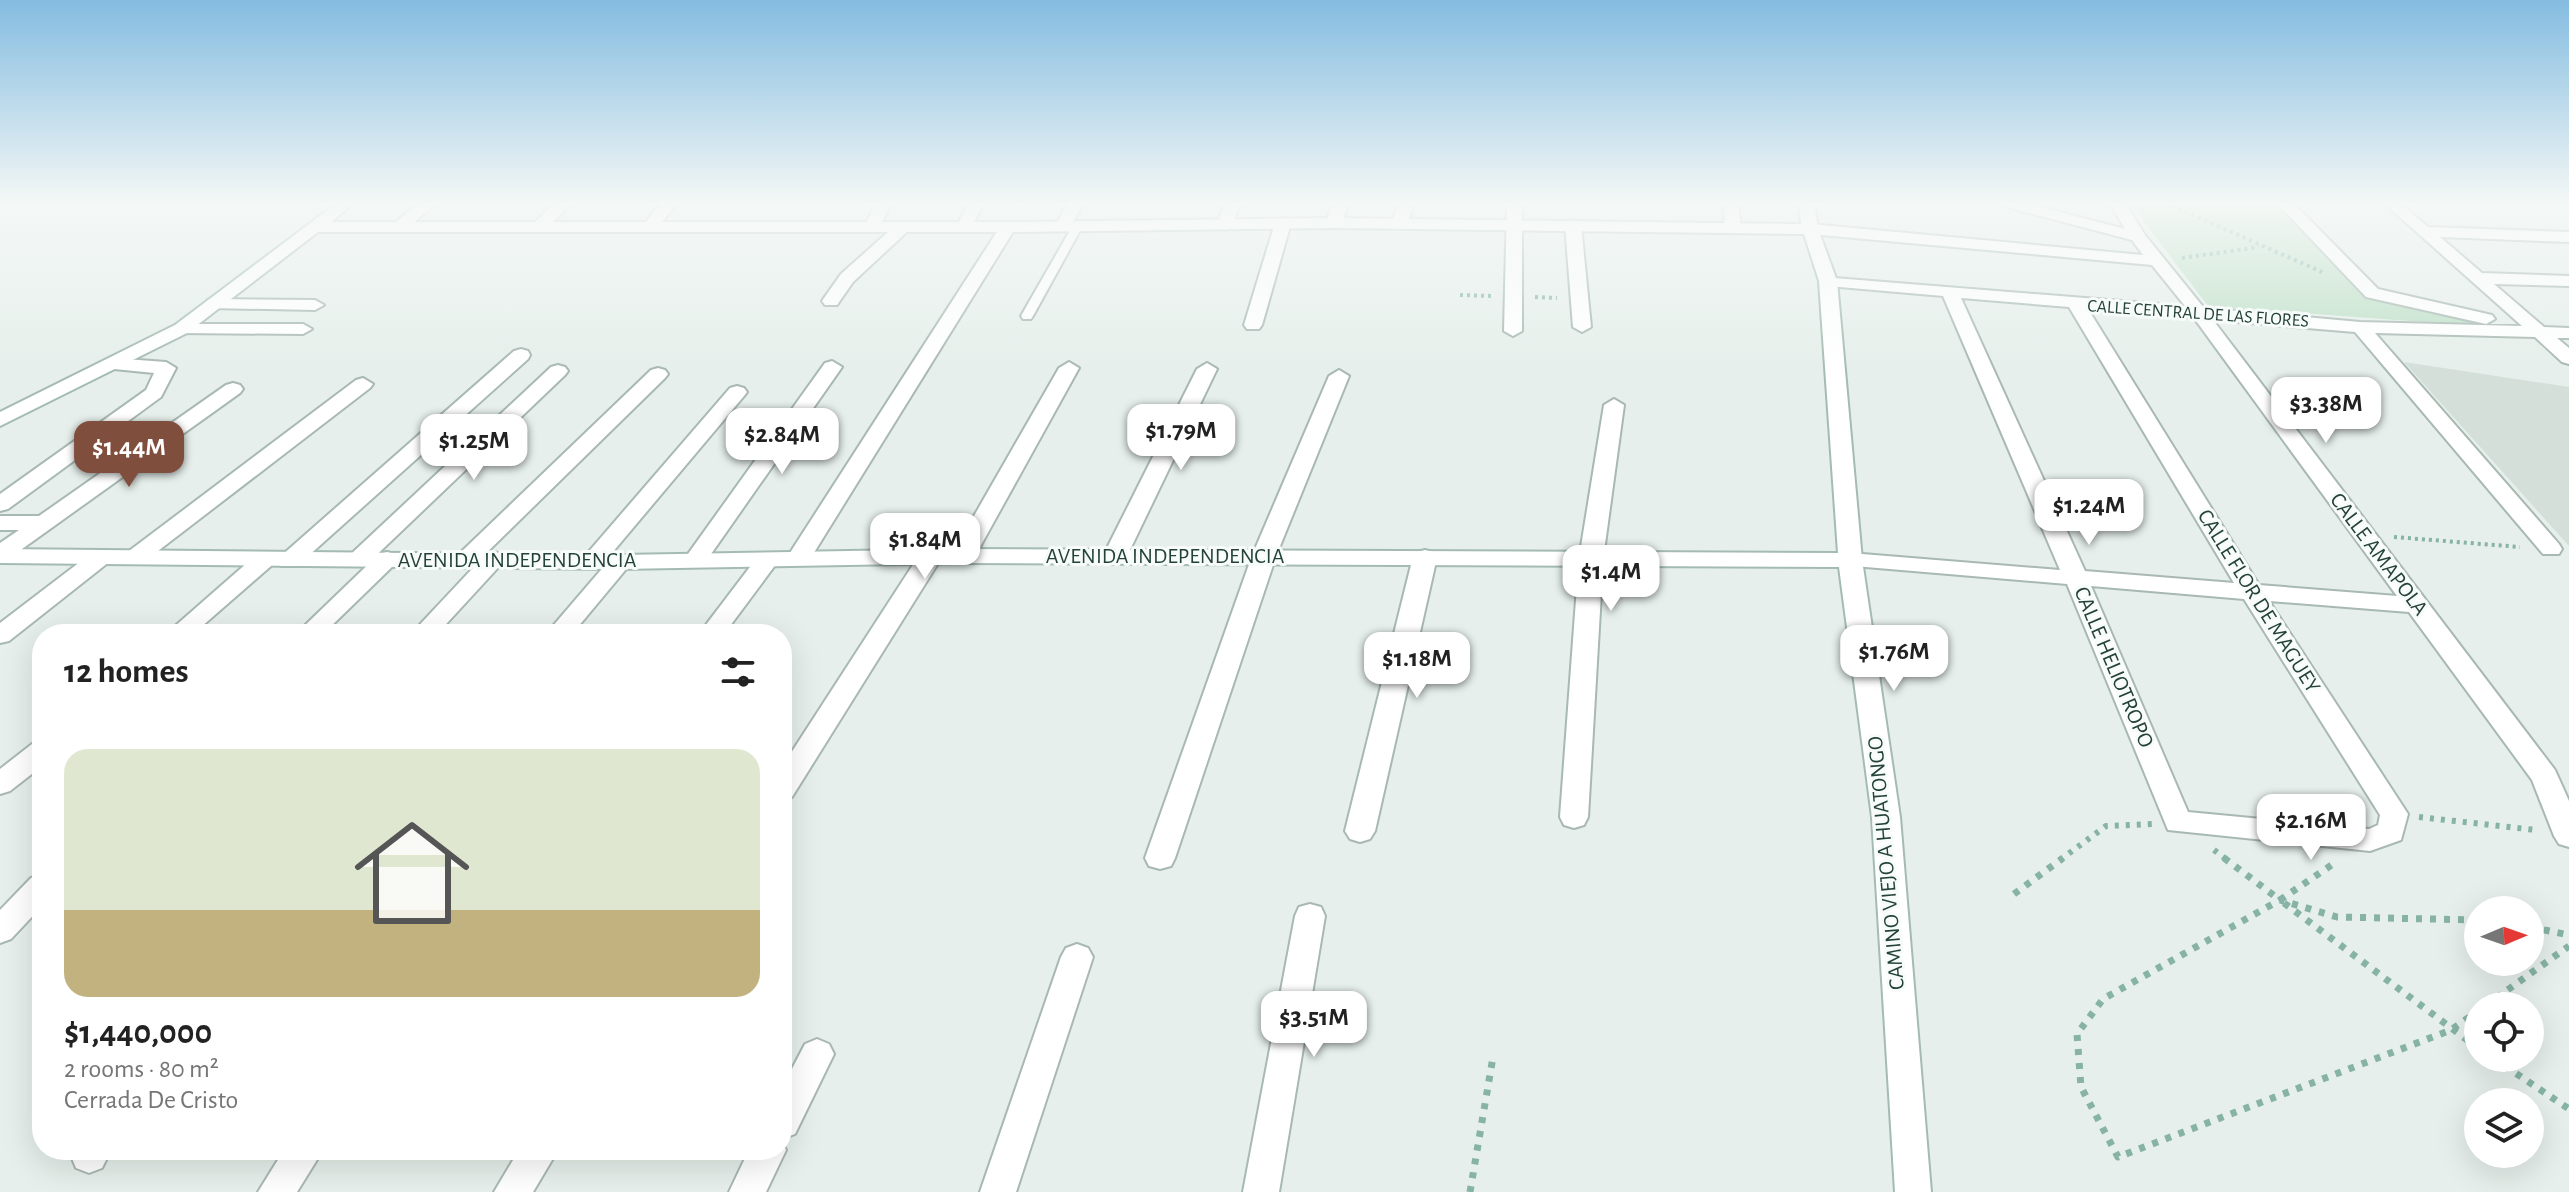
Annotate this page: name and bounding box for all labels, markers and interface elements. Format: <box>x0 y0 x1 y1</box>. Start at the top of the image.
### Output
street label: CALLE CENTRAL DE LAS FLORES <box>2087 297 2309 331</box>
pin: $3.38M <box>2261 377 2391 445</box>
text: $3.38M <box>2289 390 2363 416</box>
pin: $1.79M <box>1116 404 1246 472</box>
pin: $2.84M <box>717 408 847 476</box>
pin: $1.25M <box>409 414 539 482</box>
text: $1.79M <box>1145 417 1217 443</box>
pin: $1.44M <box>64 421 194 489</box>
text: $2.84M <box>744 421 820 447</box>
text: $1.25M <box>438 427 510 453</box>
text: $1.44M <box>92 434 166 460</box>
pin: $1.24M <box>2024 479 2154 547</box>
street label: CALLE AMAPOLA <box>2326 489 2432 619</box>
text: $1.24M <box>2052 492 2126 518</box>
street label: CALLE FLOR DE MAGUEY <box>2194 505 2325 697</box>
pin: $1.84M <box>860 513 990 581</box>
text: $1.84M <box>888 526 962 552</box>
street label: AVENIDA INDEPENDENCIA <box>1046 545 1285 567</box>
pin: $1.4M <box>1555 545 1667 613</box>
street label: AVENIDA INDEPENDENCIA <box>398 549 637 571</box>
text: $1.4M <box>1581 558 1641 584</box>
street label: CALLE HELIOTROPO <box>2070 583 2158 751</box>
pin: $1.76M <box>1829 625 1959 693</box>
pin: $1.18M <box>1352 632 1482 700</box>
text: $1.76M <box>1858 638 1930 664</box>
text: $1.18M <box>1382 645 1452 671</box>
icon: filters <box>716 650 760 694</box>
text: 12 homes <box>64 655 189 689</box>
street label: CAMINO VIEJO A HUATONGO <box>1864 735 1908 991</box>
pin: $2.16M <box>2246 794 2376 862</box>
icon: home <box>340 801 484 945</box>
text: $2.16M <box>2275 807 2347 833</box>
north arrow <box>2464 896 2544 976</box>
map controls <box>2464 896 2544 1168</box>
pin: $3.51M <box>1249 991 1379 1059</box>
button: locate <box>2464 992 2544 1072</box>
text: $3.51M <box>1279 1004 1349 1030</box>
text: $1,440,000 <box>64 1016 212 1050</box>
text: 2 rooms · 80 m² <box>64 1056 219 1082</box>
text: Cerrada De Cristo <box>64 1087 238 1113</box>
button: layers <box>2464 1088 2544 1168</box>

